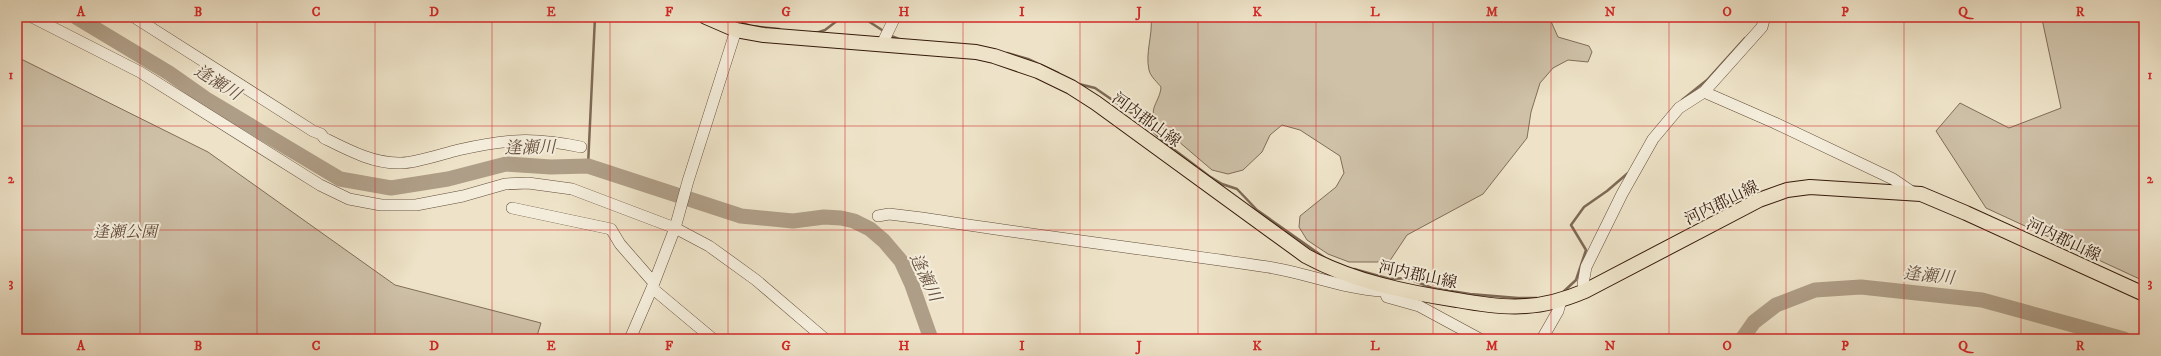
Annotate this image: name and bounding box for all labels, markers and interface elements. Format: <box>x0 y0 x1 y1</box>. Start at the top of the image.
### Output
text: A <box>76 4 86 20</box>
text: B <box>194 4 202 20</box>
text: C <box>312 4 321 20</box>
text: D <box>429 4 439 20</box>
text: E <box>546 4 556 20</box>
text: F <box>665 4 674 20</box>
text: G <box>781 4 791 20</box>
text: H <box>899 4 910 20</box>
text: I <box>1019 4 1025 20</box>
text: J <box>1134 4 1142 21</box>
text: K <box>1252 4 1262 20</box>
text: L <box>1370 4 1380 20</box>
text: M <box>1486 4 1498 20</box>
text: N <box>1605 4 1616 20</box>
text: O <box>1722 4 1732 20</box>
text: P <box>1841 4 1849 20</box>
text: Q <box>1958 4 1974 20</box>
text: R <box>2076 4 2085 20</box>
water label: 逢瀬川 <box>190 60 247 107</box>
text: 1 <box>9 67 14 83</box>
text: 1 <box>2148 67 2153 83</box>
street label: 河内郡山線 <box>1108 88 1185 151</box>
water label: 逢瀬川 <box>504 137 558 159</box>
text: 2 <box>8 171 15 187</box>
text: 2 <box>2147 171 2154 187</box>
street label: 河内郡山線 <box>1681 176 1762 229</box>
street label: 河内郡山線 <box>2023 214 2104 266</box>
park label: 逢瀬公園 <box>93 222 160 242</box>
water label: 逢瀬川 <box>904 250 947 307</box>
street label: 河内郡山線 <box>1377 257 1459 293</box>
water label: 逢瀬川 <box>1902 262 1957 290</box>
text: 3 <box>9 275 14 291</box>
text: 3 <box>2148 275 2153 291</box>
text: A <box>76 338 86 354</box>
text: B <box>194 338 202 354</box>
text: C <box>312 338 321 354</box>
text: D <box>429 338 439 354</box>
text: E <box>546 338 556 354</box>
text: F <box>665 338 674 354</box>
text: G <box>781 338 791 354</box>
text: H <box>899 338 910 354</box>
text: I <box>1019 338 1025 354</box>
text: J <box>1134 338 1142 355</box>
text: K <box>1252 338 1262 354</box>
text: L <box>1370 338 1380 354</box>
text: M <box>1486 338 1498 354</box>
text: N <box>1605 338 1616 354</box>
text: O <box>1722 338 1732 354</box>
text: P <box>1841 338 1849 354</box>
text: Q <box>1958 338 1974 354</box>
text: R <box>2076 338 2085 354</box>

